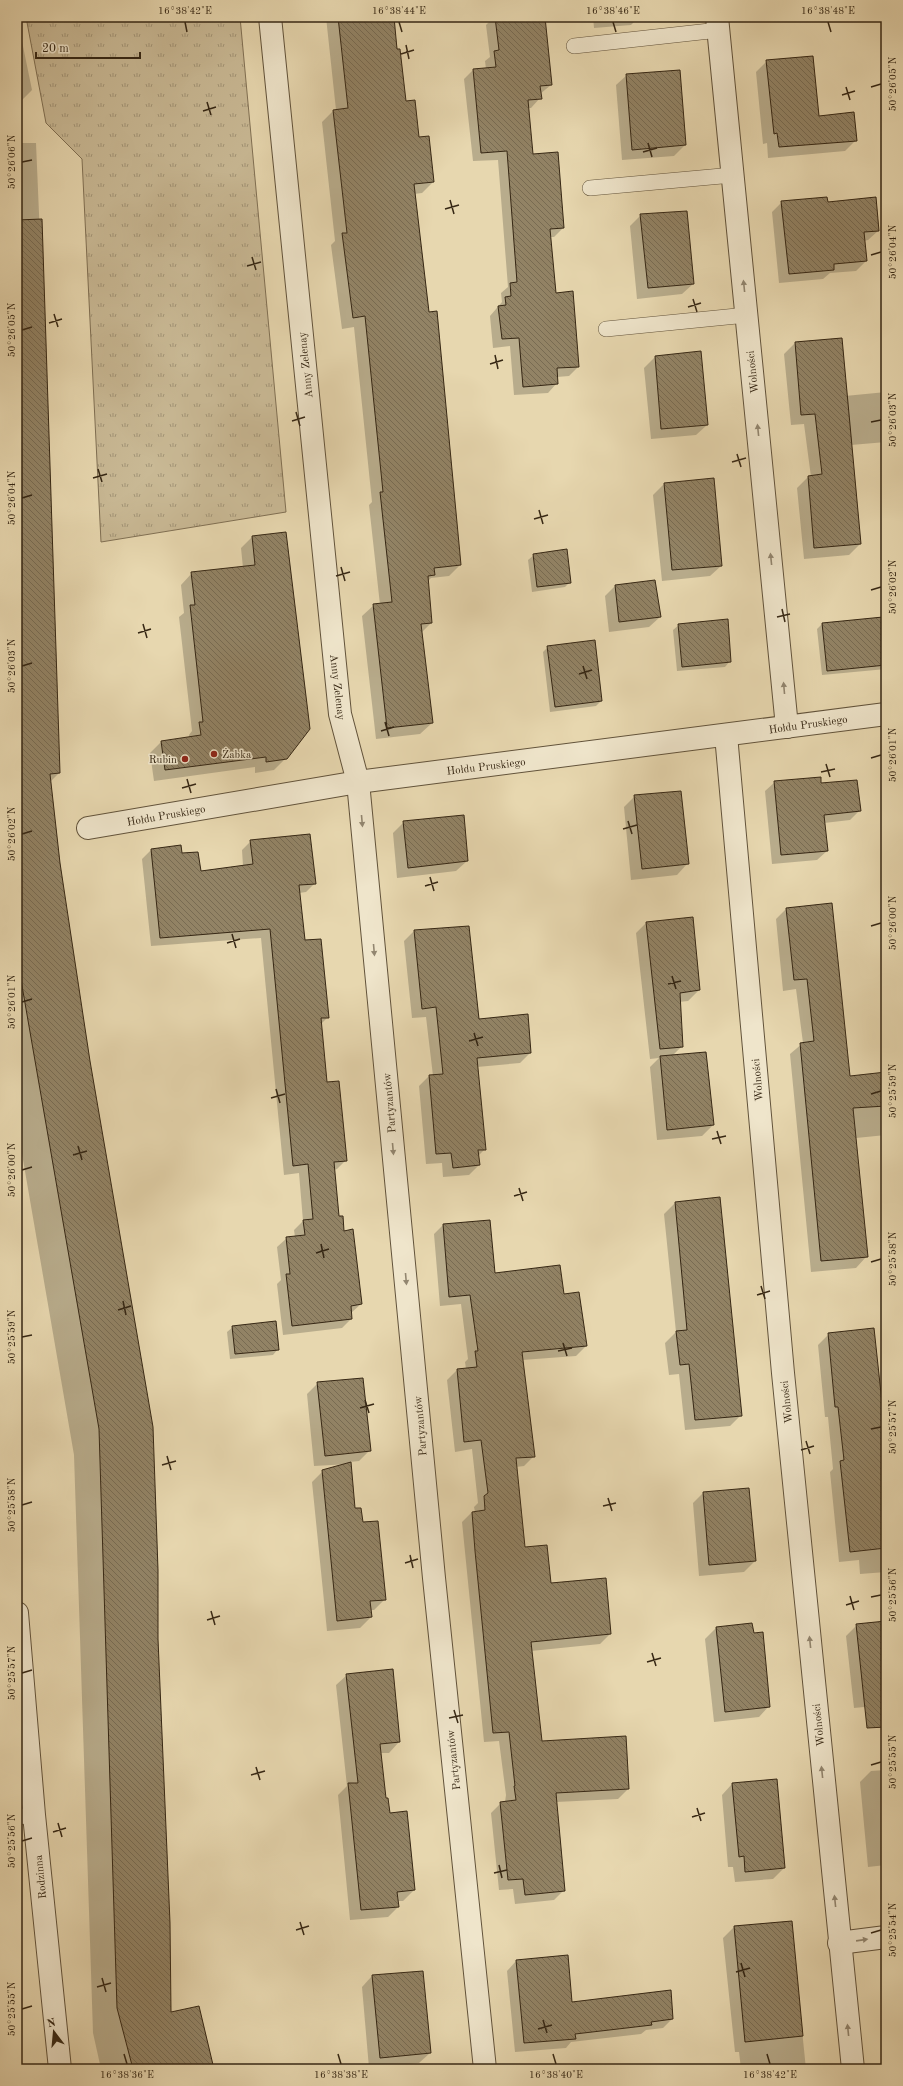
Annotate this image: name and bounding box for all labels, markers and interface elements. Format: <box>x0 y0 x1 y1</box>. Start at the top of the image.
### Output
text: 16°38'42"E <box>158 6 212 16</box>
text: 16°38'44"E <box>372 6 426 16</box>
text: 16°38'46"E <box>586 6 640 16</box>
text: 16°38'48"E <box>801 6 855 16</box>
scale bar <box>36 34 140 60</box>
text: 20 m <box>42 43 69 55</box>
text: 50°26'05"N <box>888 56 898 111</box>
text: 50°26'06"N <box>7 134 17 189</box>
text: 50°26'04"N <box>888 224 898 279</box>
one-way arrow <box>741 280 747 293</box>
text: 50°26'05"N <box>7 302 17 357</box>
street label: Anny Zelenay <box>298 331 315 398</box>
street label: Wolności <box>746 350 761 394</box>
text: 50°26'03"N <box>888 392 898 447</box>
one-way arrow <box>755 424 761 436</box>
text: 50°26'04"N <box>7 470 17 525</box>
one-way arrow <box>767 553 774 565</box>
text: 50°26'02"N <box>888 559 898 614</box>
text: 50°26'03"N <box>7 638 17 693</box>
street label: Anny Zelenay <box>327 654 346 721</box>
one-way arrow <box>780 682 787 695</box>
street label: Hołdu Pruskiego <box>768 714 848 736</box>
text: 50°26'01"N <box>888 727 898 782</box>
place label: Żabka <box>222 748 252 761</box>
marker: Żabka <box>209 749 219 759</box>
marker: Rubin <box>180 754 190 764</box>
place label: Rubin <box>149 755 177 766</box>
street label: Hołdu Pruskiego <box>446 757 526 778</box>
street label: Hołdu Pruskiego <box>126 804 206 829</box>
text: 50°26'02"N <box>7 806 17 861</box>
one-way arrow <box>359 815 365 827</box>
text: 50°26'00"N <box>888 895 898 950</box>
one-way arrow <box>371 944 378 956</box>
text: 50°26'01"N <box>7 974 17 1029</box>
street label: Wolności <box>751 1058 766 1102</box>
text: 50°25'59"N <box>888 1063 898 1118</box>
street label: Partyzantów <box>382 1072 399 1133</box>
text: 50°26'00"N <box>7 1142 17 1197</box>
one-way arrow <box>390 1143 397 1155</box>
text: 50°25'58"N <box>888 1231 898 1286</box>
one-way arrow <box>402 1273 409 1285</box>
text: 50°25'59"N <box>7 1309 17 1364</box>
street label: Wolności <box>780 1380 795 1424</box>
street label: Partyzantów <box>413 1395 430 1456</box>
text: 50°25'57"N <box>888 1399 898 1454</box>
text: 50°25'58"N <box>7 1477 17 1532</box>
text: 50°25'56"N <box>888 1567 898 1622</box>
one-way arrow <box>806 1636 813 1648</box>
text: 50°25'57"N <box>7 1645 17 1700</box>
street label: Wolności <box>812 1703 827 1747</box>
street label: Partyzantów <box>446 1729 463 1791</box>
text: 50°25'55"N <box>888 1734 898 1789</box>
one-way arrow <box>819 1766 825 1778</box>
text: 50°25'56"N <box>7 1813 17 1868</box>
street label: Rodzinna <box>34 1854 49 1899</box>
one-way arrow <box>831 1895 838 1907</box>
text: 50°25'54"N <box>888 1902 898 1957</box>
one-way arrow <box>856 1937 869 1943</box>
text: 50°25'55"N <box>7 1981 17 2036</box>
north arrow <box>34 2012 74 2052</box>
text: N <box>46 2017 58 2030</box>
one-way arrow <box>845 2024 852 2036</box>
text: 16°38'36"E <box>100 2070 154 2080</box>
text: 16°38'38"E <box>314 2070 368 2080</box>
text: 16°38'40"E <box>529 2070 583 2080</box>
text: 16°38'42"E <box>743 2070 797 2080</box>

